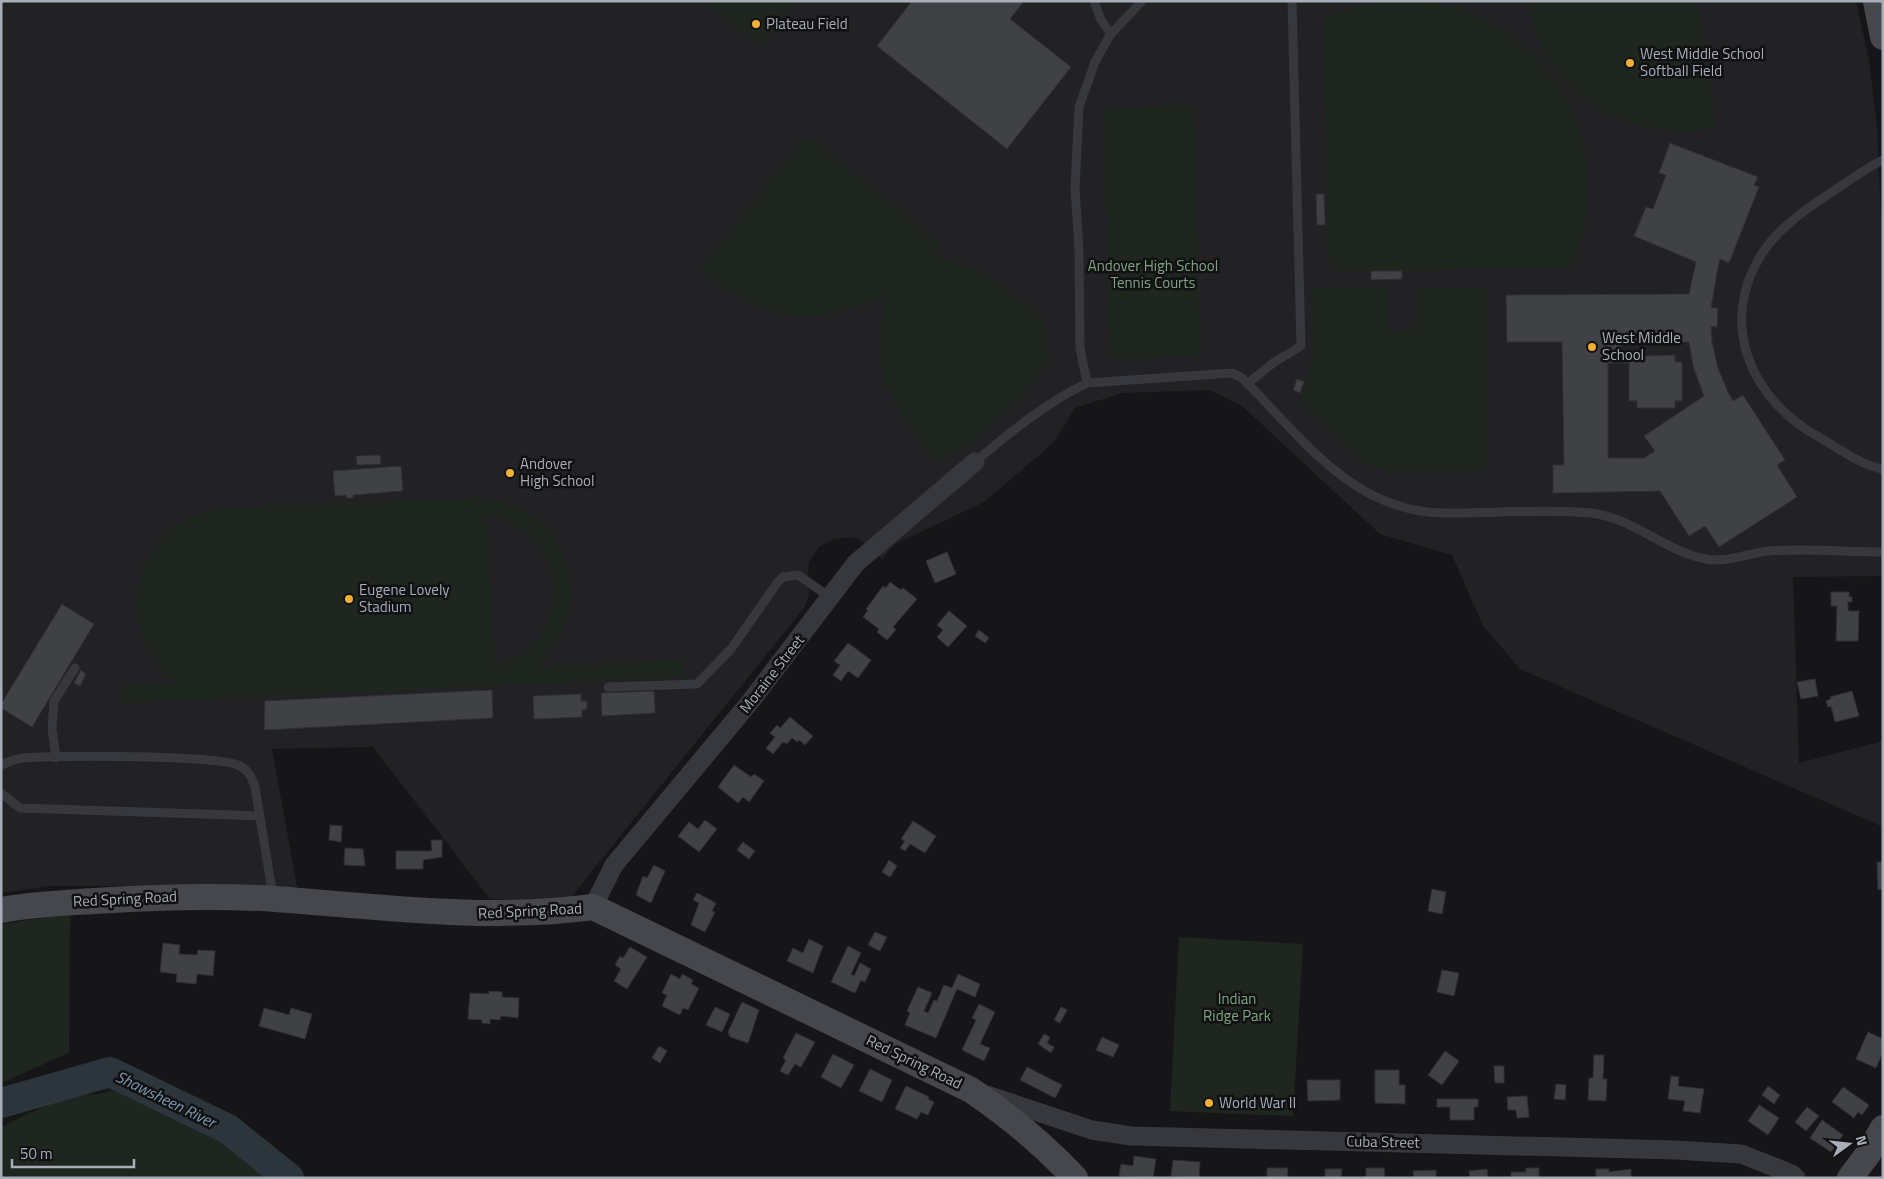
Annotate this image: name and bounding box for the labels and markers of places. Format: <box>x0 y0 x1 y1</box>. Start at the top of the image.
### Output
place label: Plateau Field <box>766 12 848 35</box>
marker: Plateau Field <box>750 18 762 30</box>
place label: West Middle School Softball Field <box>1640 42 1764 82</box>
marker: West Middle School Softball Field <box>1624 57 1636 69</box>
place label: West Middle School <box>1602 326 1681 366</box>
marker: West Middle School <box>1586 341 1598 353</box>
place label: Andover High School <box>520 452 595 492</box>
marker: Andover High School <box>504 467 516 479</box>
place label: Eugene Lovely Stadium <box>359 578 450 618</box>
marker: Eugene Lovely Stadium <box>343 593 355 605</box>
place label: World War II <box>1219 1091 1296 1114</box>
marker: World War II <box>1203 1097 1215 1109</box>

